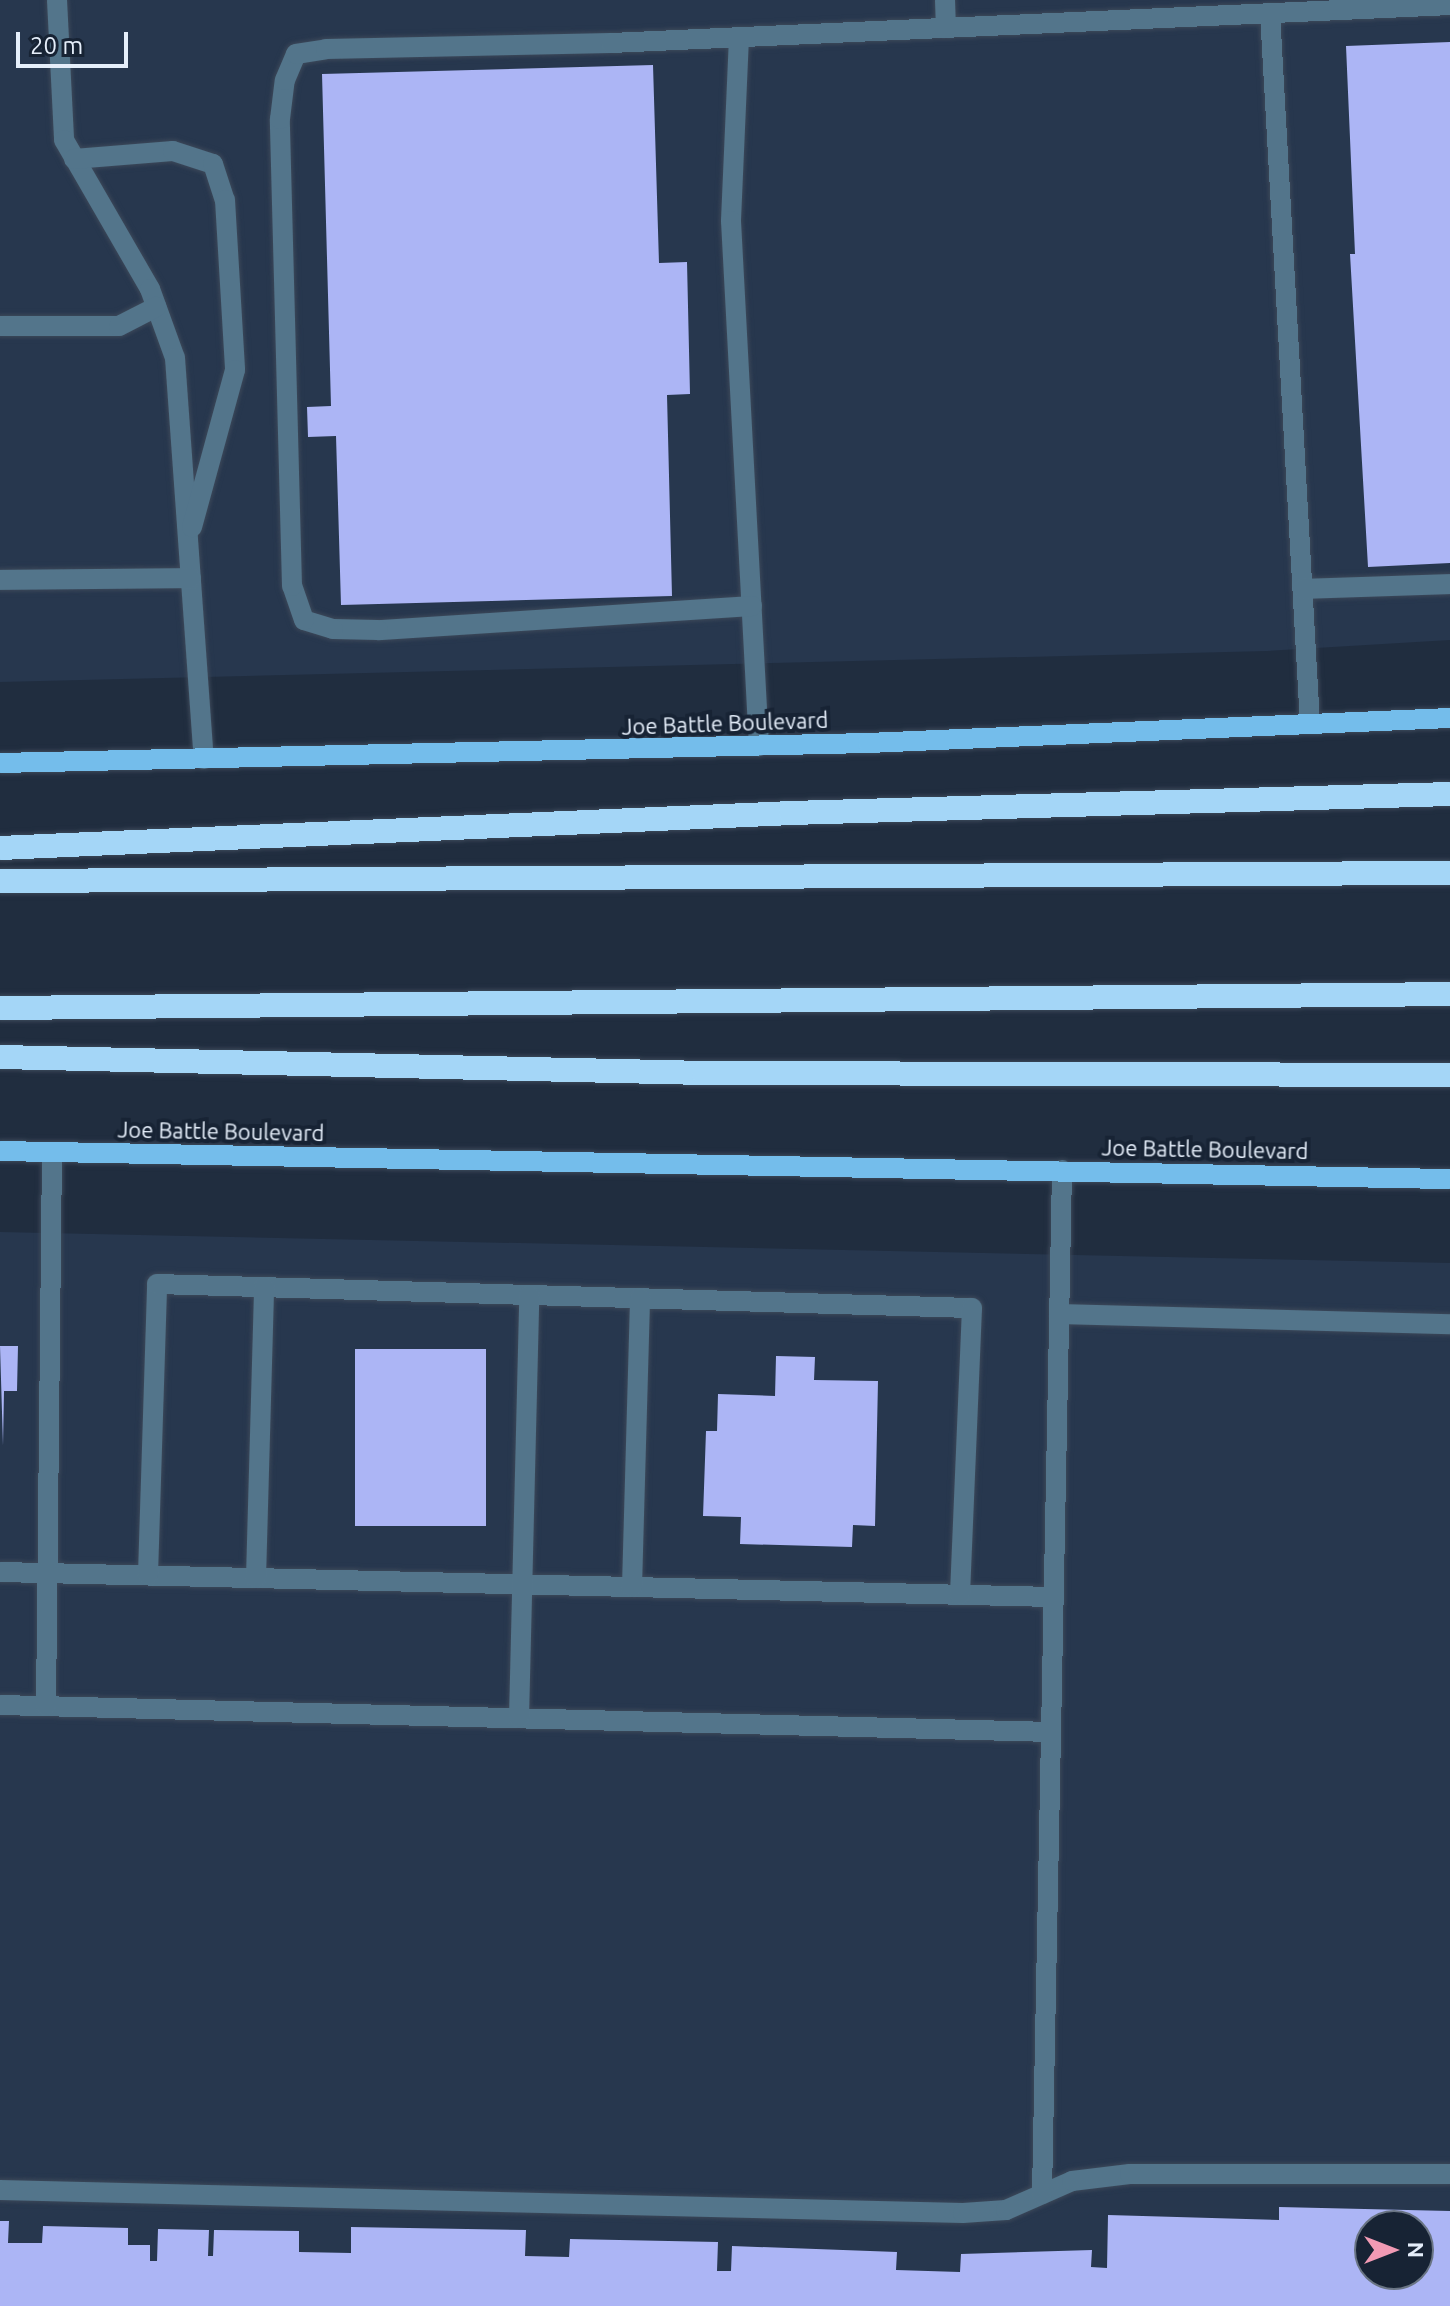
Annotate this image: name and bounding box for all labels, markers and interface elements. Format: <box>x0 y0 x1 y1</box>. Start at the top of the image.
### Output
scale bar <box>20 16 132 66</box>
text: 20 m <box>30 32 83 59</box>
street label: Joe Battle Boulevard <box>621 706 829 740</box>
street label: Joe Battle Boulevard <box>117 1116 325 1146</box>
street label: Joe Battle Boulevard <box>1101 1134 1309 1164</box>
north arrow <box>1354 2210 1434 2290</box>
text: N <box>1404 2242 1429 2258</box>

